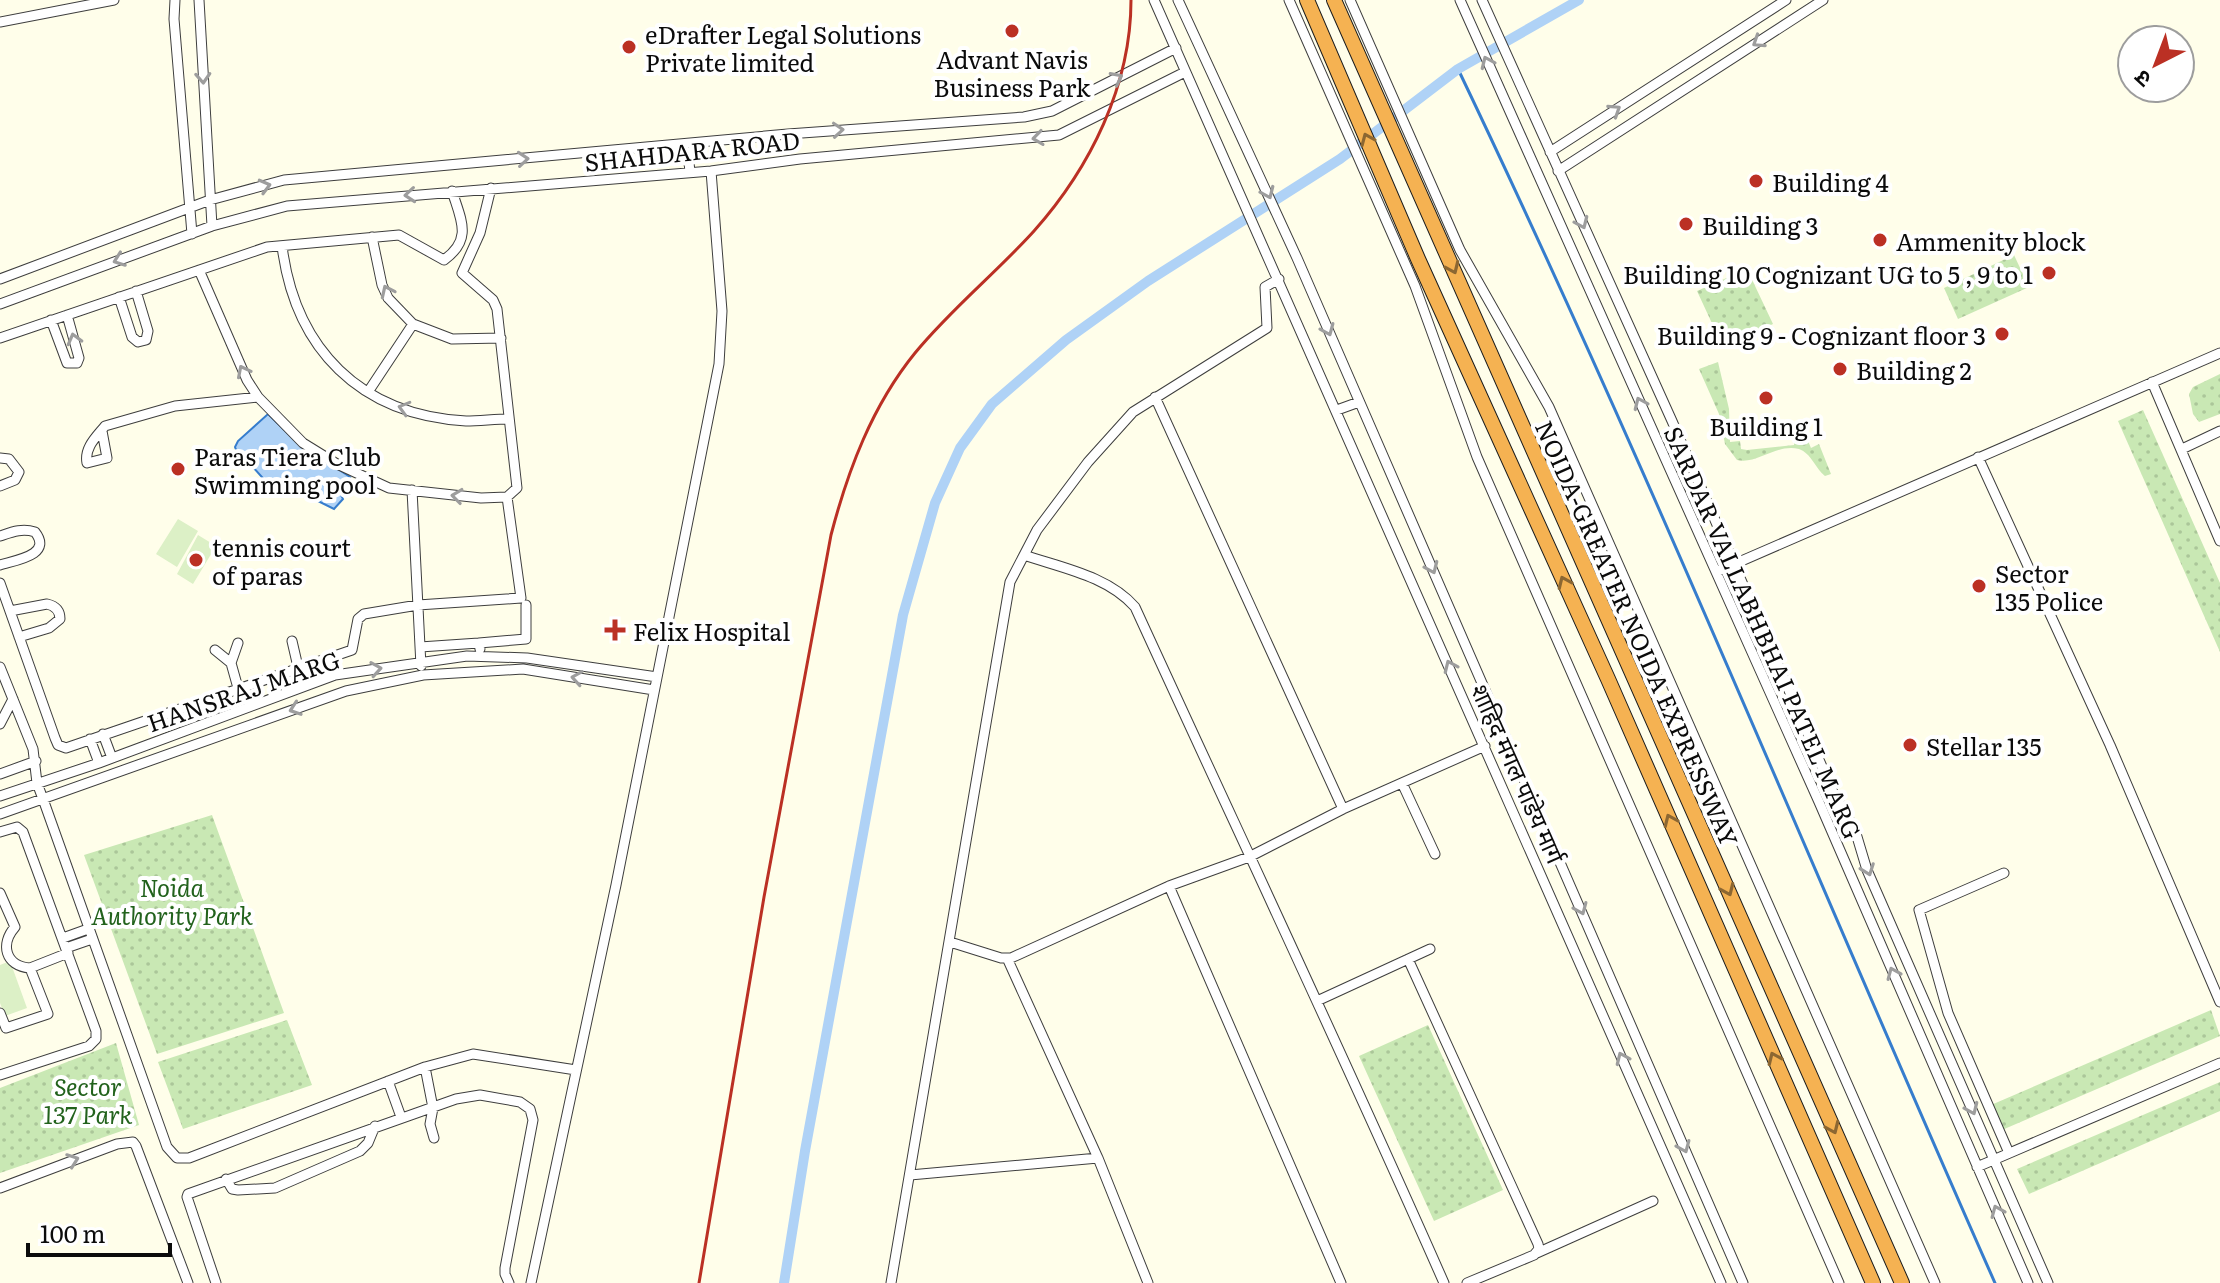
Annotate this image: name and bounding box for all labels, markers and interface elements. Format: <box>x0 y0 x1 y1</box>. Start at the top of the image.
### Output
place label: eDrafter Legal Solutions Private limited <box>645 16 921 79</box>
marker: Advant Navis Business Park <box>1003 22 1021 40</box>
north arrow <box>2116 24 2196 104</box>
one-way arrow <box>1752 33 1766 48</box>
marker: eDrafter Legal Solutions Private limited <box>620 38 638 56</box>
place label: Advant Navis Business Park <box>934 41 1091 104</box>
one-way arrow <box>1481 56 1497 70</box>
text: उ <box>2125 63 2157 97</box>
one-way arrow <box>194 72 211 85</box>
one-way arrow <box>1108 72 1123 87</box>
one-way arrow <box>1606 105 1621 120</box>
street label: SHAHDARA ROAD <box>583 121 801 179</box>
one-way arrow <box>832 122 845 139</box>
one-way arrow <box>1031 129 1045 146</box>
one-way arrow <box>1360 133 1376 148</box>
one-way arrow <box>517 151 530 168</box>
place label: Building 4 <box>1772 164 1889 199</box>
marker: Building 4 <box>1747 172 1765 190</box>
one-way arrow <box>257 178 271 195</box>
one-way arrow <box>1258 184 1274 199</box>
one-way arrow <box>403 187 416 204</box>
place label: Building 3 <box>1702 207 1819 242</box>
one-way arrow <box>1572 215 1588 230</box>
marker: Building 3 <box>1677 215 1695 233</box>
place label: Ammenity block <box>1896 223 2086 258</box>
marker: Ammenity block <box>1871 231 1889 249</box>
one-way arrow <box>113 250 127 267</box>
place label: Building 10 Cognizant UG to 5 , 9 to 1 <box>1623 256 2033 291</box>
one-way arrow <box>1443 260 1459 274</box>
marker: Building 10 Cognizant UG to 5 , 9 to 1 <box>2040 264 2058 282</box>
one-way arrow <box>381 284 397 299</box>
place label: Building 9 - Cognizant floor 3 <box>1657 317 1986 352</box>
one-way arrow <box>1318 321 1334 336</box>
marker: Building 9 - Cognizant floor 3 <box>1993 325 2011 343</box>
one-way arrow <box>67 333 83 347</box>
place label: Building 2 <box>1856 352 1972 387</box>
marker: Building 2 <box>1831 360 1849 378</box>
one-way arrow <box>238 365 253 380</box>
marker: Building 1 <box>1757 389 1775 407</box>
one-way arrow <box>1634 397 1650 411</box>
one-way arrow <box>398 401 412 417</box>
place label: Building 1 <box>1709 408 1823 443</box>
street label: NOIDA-GREATER NOIDA EXPRESSWAY <box>1528 414 1748 852</box>
street label: SARDAR VALLABHBHAI PATEL MARG <box>1657 420 1871 844</box>
place label: Paras Tiera Club Swimming pool <box>194 438 381 501</box>
marker: Paras Tiera Club Swimming pool <box>169 460 187 478</box>
one-way arrow <box>450 488 464 505</box>
place label: tennis court of paras <box>212 529 351 592</box>
marker: tennis court of paras <box>187 551 205 569</box>
place label: Sector 135 Police <box>1995 555 2103 618</box>
one-way arrow <box>1422 560 1438 574</box>
one-way arrow <box>1558 576 1574 590</box>
marker: Sector 135 Police <box>1970 577 1988 595</box>
place label: Felix Hospital <box>633 613 790 648</box>
marker: Felix Hospital <box>604 619 626 641</box>
street label: HANSRAJ MARG <box>142 641 344 739</box>
one-way arrow <box>1443 660 1459 674</box>
one-way arrow <box>369 661 383 678</box>
one-way arrow <box>570 670 584 687</box>
street label: शाहिद मंगल पांडेय मार्ग <box>1464 678 1575 869</box>
one-way arrow <box>289 700 303 716</box>
place label: Stellar 135 <box>1926 728 2042 763</box>
marker: Stellar 135 <box>1901 736 1919 754</box>
one-way arrow <box>1663 813 1679 828</box>
one-way arrow <box>1859 862 1875 876</box>
park label: Noida Authority Park <box>91 869 254 932</box>
one-way arrow <box>1718 882 1734 896</box>
one-way arrow <box>1571 901 1587 915</box>
one-way arrow <box>1887 967 1903 981</box>
one-way arrow <box>1615 1051 1631 1066</box>
one-way arrow <box>1768 1052 1784 1066</box>
park label: Sector 137 Park <box>44 1068 133 1131</box>
one-way arrow <box>1962 1101 1978 1115</box>
one-way arrow <box>1823 1119 1839 1134</box>
one-way arrow <box>1675 1139 1691 1153</box>
one-way arrow <box>65 1154 79 1170</box>
one-way arrow <box>1991 1205 2007 1220</box>
scale bar <box>28 1207 170 1257</box>
text: 100 m <box>40 1215 106 1250</box>

